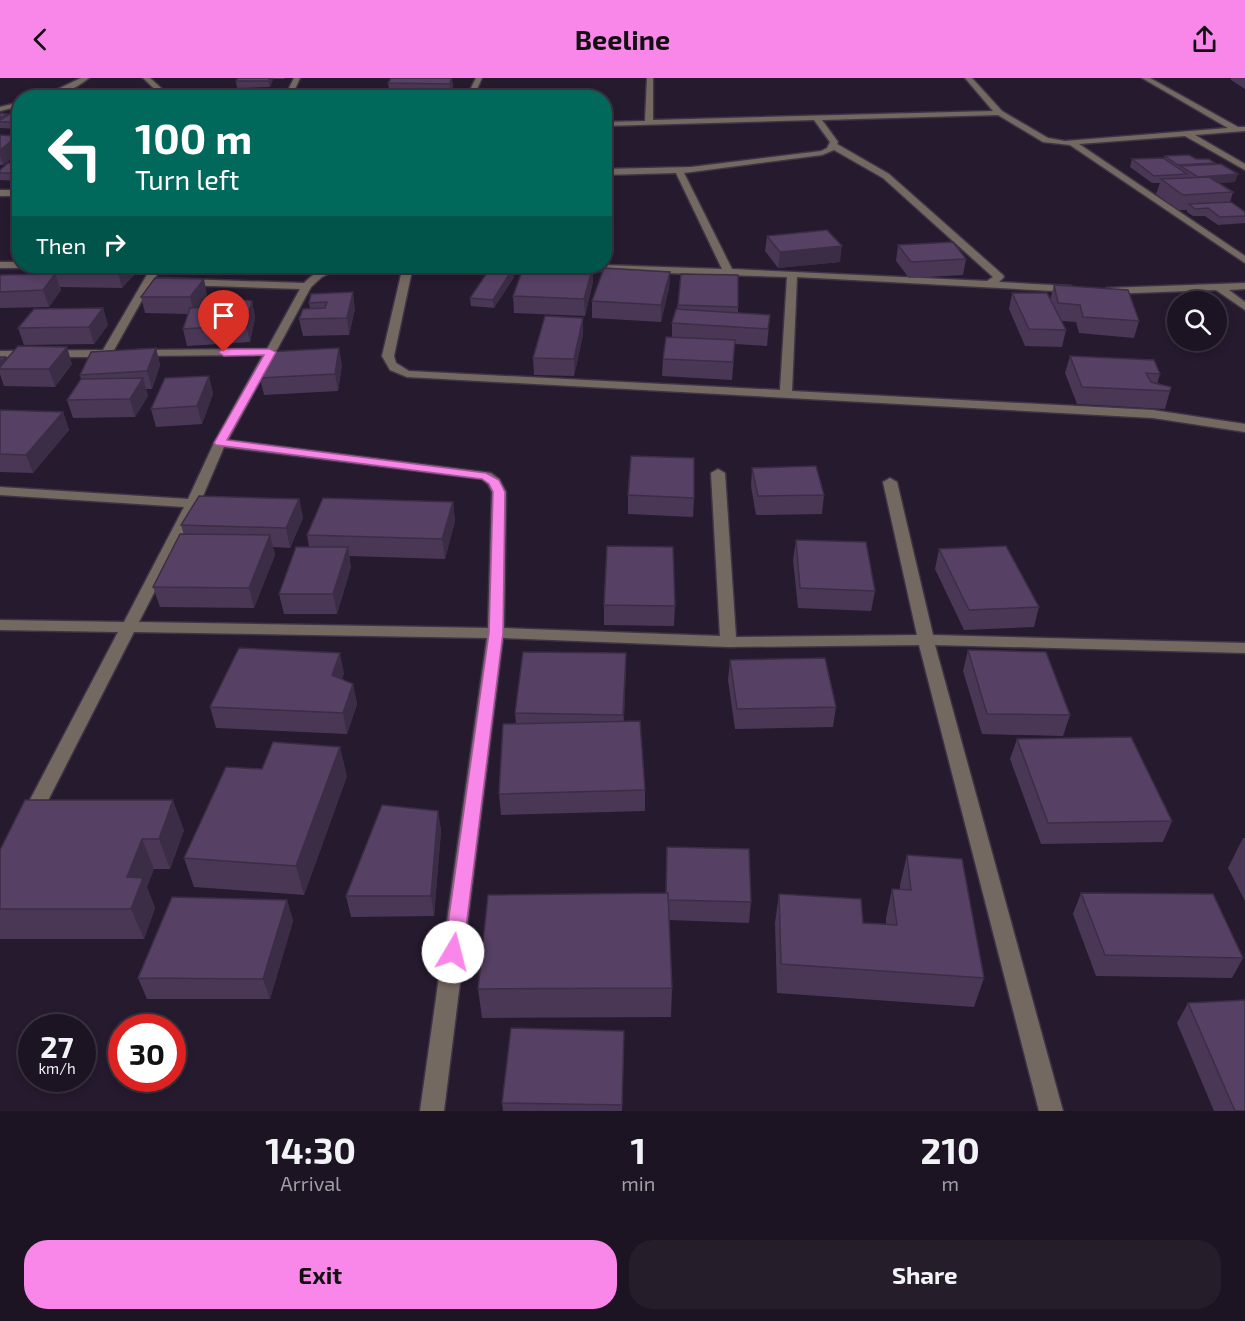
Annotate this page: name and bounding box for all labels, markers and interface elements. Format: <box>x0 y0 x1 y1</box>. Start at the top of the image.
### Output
icon: back <box>24 23 57 56</box>
text: Beeline <box>575 23 670 55</box>
icon: share <box>1188 23 1221 56</box>
text: 100 m <box>135 112 252 162</box>
icon: left <box>36 114 114 192</box>
text: Turn left <box>135 163 239 195</box>
icon: right <box>98 228 131 261</box>
text: Then <box>36 232 86 258</box>
pin <box>198 290 249 352</box>
map controls <box>1167 291 1227 351</box>
button: search <box>1167 291 1227 351</box>
icon: arrive <box>207 299 240 332</box>
position arrow <box>421 920 485 984</box>
speed limit sign: 30 <box>108 1014 186 1092</box>
text: 27 <box>40 1028 74 1064</box>
text: km/h <box>38 1059 76 1077</box>
text: 14:30 <box>265 1128 356 1171</box>
text: 1 <box>631 1128 646 1171</box>
text: 210 <box>921 1128 980 1171</box>
text: Arrival <box>280 1171 341 1195</box>
text: min <box>621 1171 655 1195</box>
text: m <box>941 1171 959 1195</box>
button: Exit <box>24 1240 617 1309</box>
button: Share <box>629 1240 1221 1309</box>

